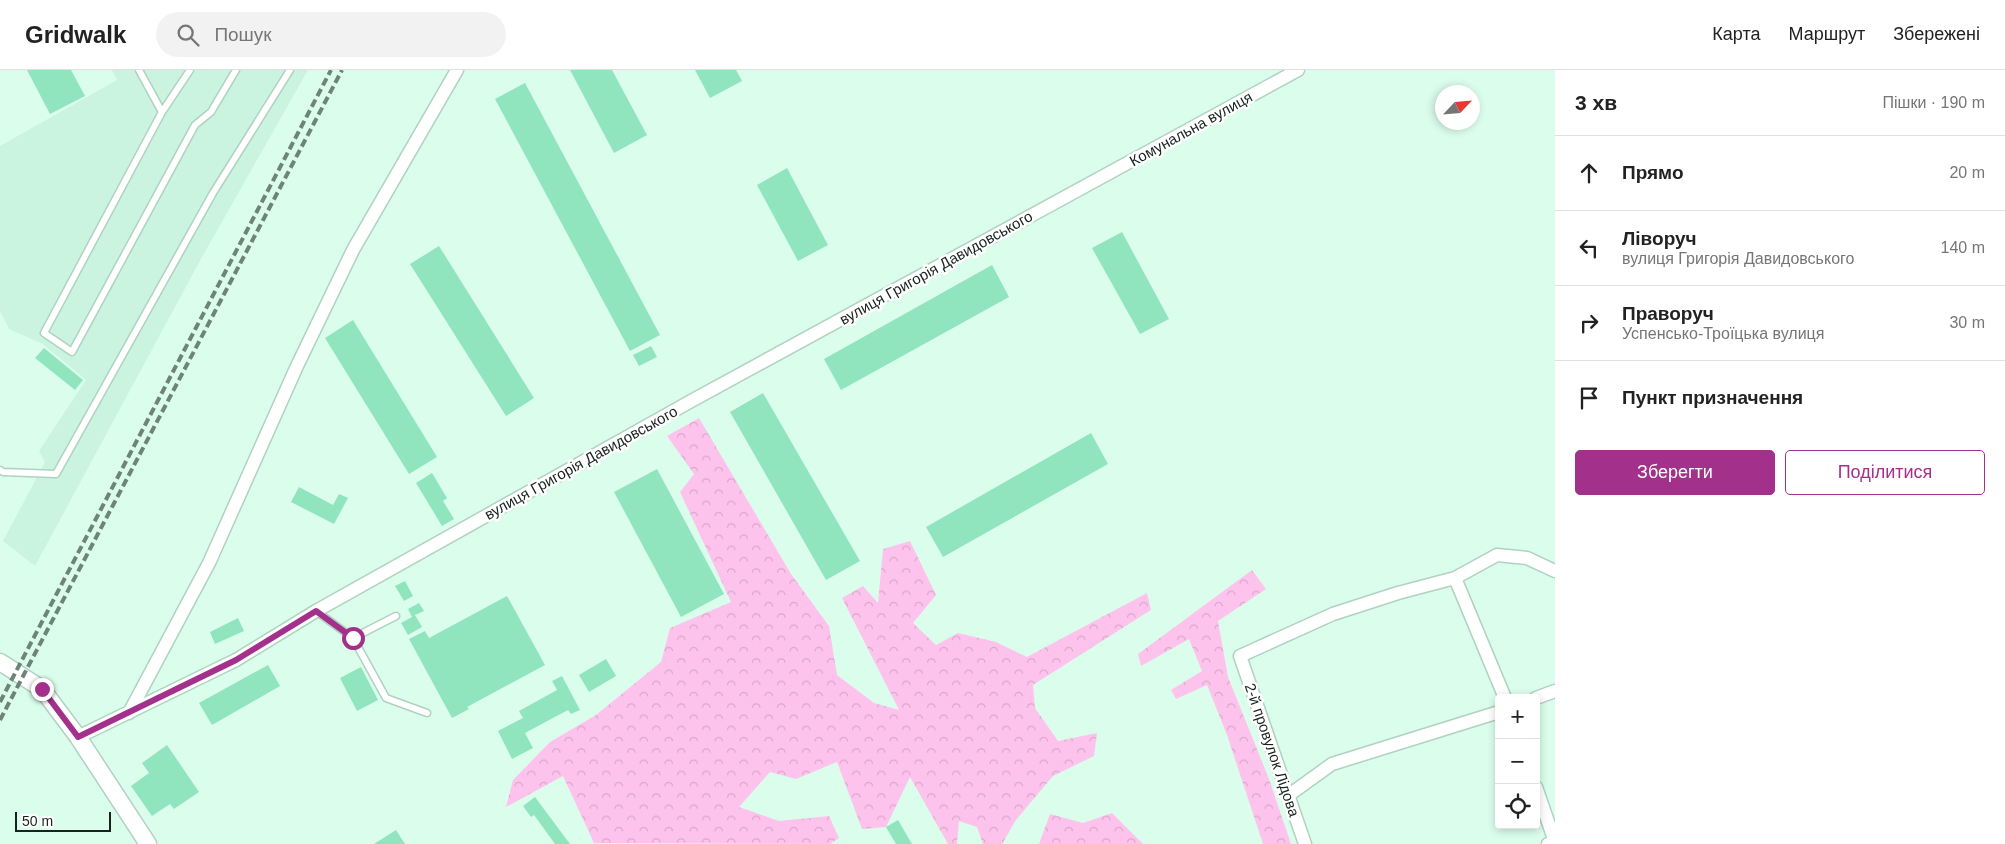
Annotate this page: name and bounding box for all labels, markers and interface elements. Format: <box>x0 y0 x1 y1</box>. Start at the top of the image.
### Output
search box <box>156 12 506 57</box>
text: Gridwalk <box>25 21 126 48</box>
icon: search <box>174 21 202 49</box>
text: Пошук <box>214 24 272 45</box>
text: Карта <box>1712 24 1760 44</box>
text: Маршрут <box>1788 24 1865 44</box>
text: Збережені <box>1893 24 1980 44</box>
north arrow <box>1435 85 1480 130</box>
street label: Комунальна вулиця <box>1126 88 1255 169</box>
text: 3 хв <box>1575 91 1617 114</box>
text: Пішки · 190 m <box>1882 94 1985 111</box>
icon: ahead <box>1575 159 1603 187</box>
text: Прямо <box>1622 162 1684 183</box>
text: 20 m <box>1949 164 1985 181</box>
street label: вулиця Григорія Давидовського <box>836 207 1035 328</box>
text: Ліворуч <box>1622 228 1697 249</box>
icon: left <box>1575 234 1603 262</box>
text: 140 m <box>1941 239 1985 256</box>
text: вулиця Григорія Давидовського <box>1622 250 1854 267</box>
text: Праворуч <box>1622 303 1714 324</box>
icon: right <box>1575 309 1603 337</box>
text: 30 m <box>1949 314 1985 331</box>
text: Успенсько-Троїцька вулиця <box>1622 325 1824 342</box>
icon: arrive <box>1575 384 1603 412</box>
text: Пункт призначення <box>1622 387 1803 408</box>
street label: вулиця Григорія Давидовського <box>481 402 680 523</box>
button: Зберегти <box>1575 450 1775 495</box>
button: Поділитися <box>1785 450 1985 495</box>
route start <box>342 627 365 650</box>
route end <box>31 678 54 701</box>
street label: 2-й провулок Лідова <box>1242 681 1303 819</box>
map controls <box>1495 694 1540 829</box>
button: + <box>1495 694 1540 739</box>
button: − <box>1495 739 1540 784</box>
button: locate <box>1495 784 1540 829</box>
scale bar <box>15 809 111 832</box>
text: 50 m <box>22 813 53 829</box>

